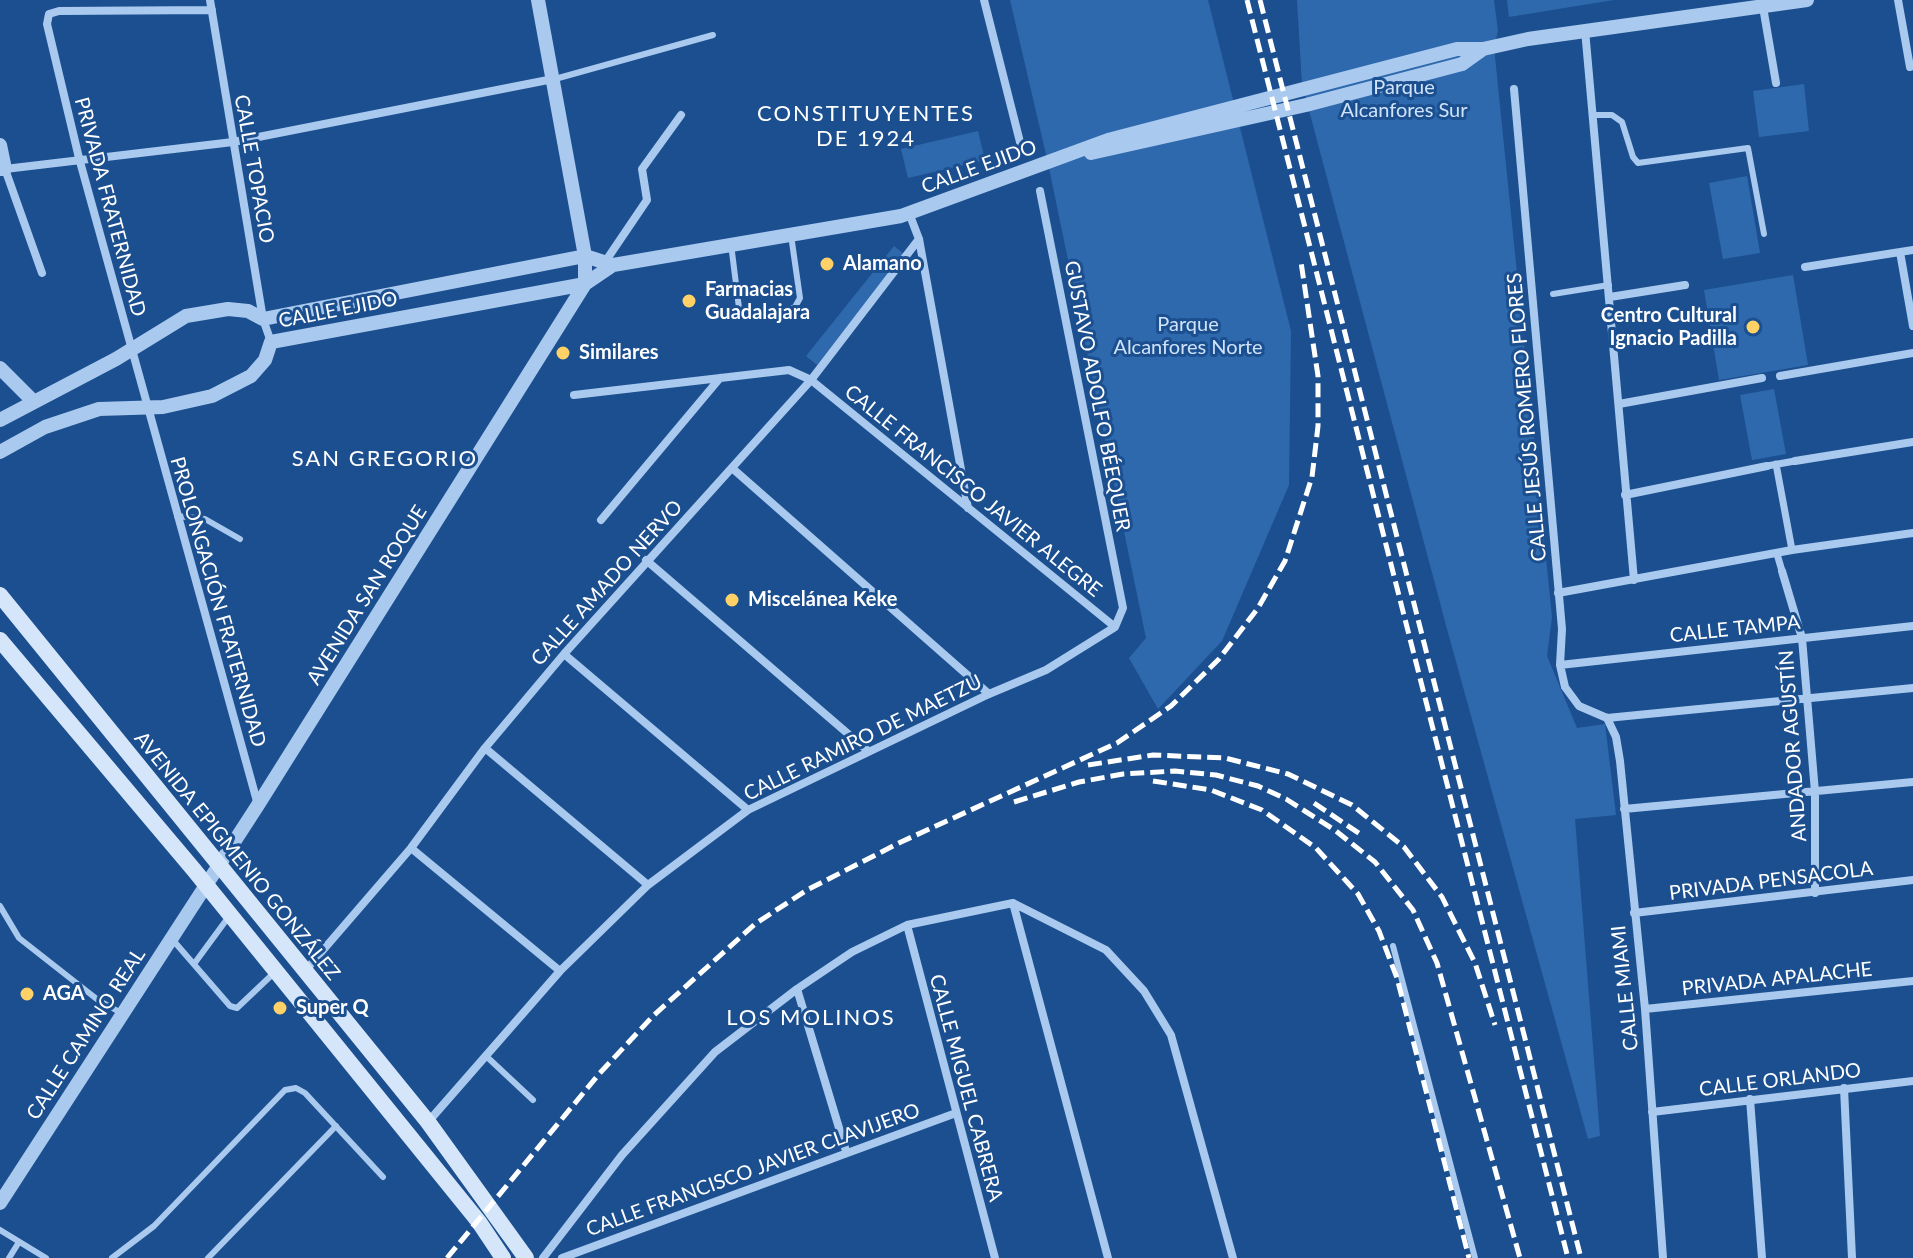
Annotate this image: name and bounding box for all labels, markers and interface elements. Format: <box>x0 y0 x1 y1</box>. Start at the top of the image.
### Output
park label: Parque Alcanfores Sur <box>1340 76 1468 123</box>
street label: CALLE TOPACIO <box>229 93 279 245</box>
street label: PRIVADA FRATERNIDAD <box>69 95 151 319</box>
district label: CONSTITUYENTES DE 1924 <box>757 101 975 152</box>
street label: CALLE EJIDO <box>918 135 1040 199</box>
place label: Alamano <box>843 252 922 276</box>
marker: Alamano <box>818 255 836 273</box>
street label: GUSTAVO ADOLFO BÉEQUER <box>1059 259 1135 533</box>
street label: CALLE JESÚS ROMERO FLORES <box>1502 272 1552 562</box>
place label: Farmacias Guadalajara <box>705 278 810 325</box>
street label: CALLE EJIDO <box>276 287 400 333</box>
marker: Farmacias Guadalajara <box>680 292 698 310</box>
place label: Centro Cultural Ignacio Padilla <box>1601 304 1737 351</box>
park label: Parque Alcanfores Norte <box>1113 313 1263 360</box>
marker: Centro Cultural Ignacio Padilla <box>1744 318 1762 336</box>
place label: Similares <box>579 341 659 365</box>
marker: Similares <box>554 344 572 362</box>
street label: CALLE FRANCISCO JAVIER ALEGRE <box>840 380 1106 602</box>
district label: SAN GREGORIO <box>292 446 478 472</box>
street label: PROLONGACIÓN FRATERNIDAD <box>165 454 271 750</box>
street label: CALLE AMADO NERVO <box>526 495 688 671</box>
street label: AVENIDA SAN ROQUE <box>302 501 432 689</box>
place label: Miscelánea Keke <box>748 588 897 612</box>
marker: Miscelánea Keke <box>723 591 741 609</box>
street label: CALLE TAMPA <box>1669 610 1801 648</box>
street label: ANDADOR AGUSTÍN <box>1774 649 1812 843</box>
street label: CALLE RAMIRO DE MAETZU <box>740 670 986 806</box>
street label: AVENIDA EPIGMENIO GONZÁLEZ <box>129 727 345 985</box>
street label: PRIVADA PENSACOLA <box>1668 857 1874 905</box>
street label: CALLE MIAMI <box>1606 924 1644 1052</box>
street label: CALLE CAMINO REAL <box>22 944 150 1124</box>
street label: PRIVADA APALACHE <box>1681 957 1873 1001</box>
street label: CALLE MIGUEL CABRERA <box>924 972 1008 1204</box>
place label: AGA <box>43 982 85 1006</box>
marker: AGA <box>18 985 36 1003</box>
place label: Super Q <box>296 996 369 1020</box>
marker: Super Q <box>271 999 289 1017</box>
district label: LOS MOLINOS <box>726 1005 896 1031</box>
street label: CALLE ORLANDO <box>1698 1058 1862 1102</box>
street label: CALLE FRANCISCO JAVIER CLAVIJERO <box>583 1098 923 1242</box>

